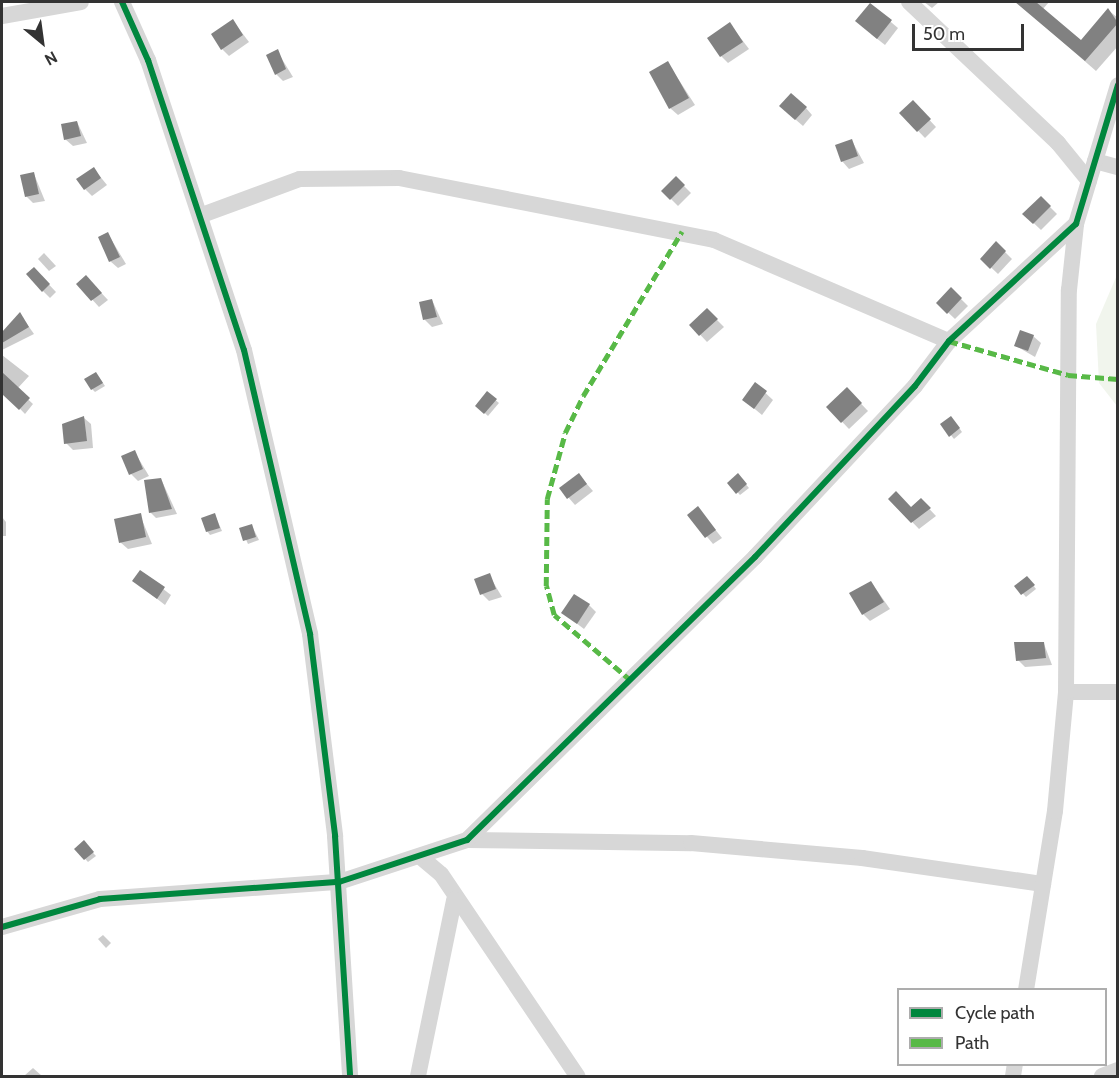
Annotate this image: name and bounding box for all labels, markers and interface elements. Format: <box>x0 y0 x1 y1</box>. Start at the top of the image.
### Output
north arrow <box>12 12 72 72</box>
scale bar <box>915 12 1028 50</box>
text: 50 m <box>923 23 965 45</box>
text: N <box>41 47 61 69</box>
legend <box>897 988 1107 1066</box>
text: Cycle path <box>955 1002 1035 1024</box>
text: Path <box>955 1032 989 1054</box>

